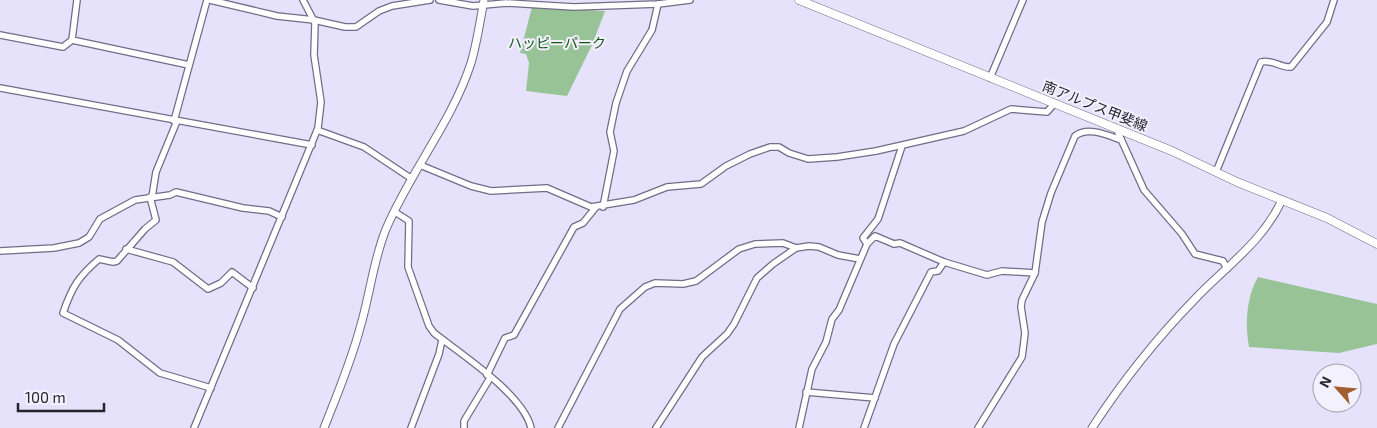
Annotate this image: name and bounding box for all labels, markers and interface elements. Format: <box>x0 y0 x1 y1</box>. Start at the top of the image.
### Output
park label: ハッピーパーク <box>508 34 606 51</box>
street label: 南アルプス甲斐線 <box>1040 77 1150 134</box>
north arrow <box>1312 363 1362 413</box>
text: N <box>1315 374 1335 390</box>
scale bar <box>18 380 104 412</box>
text: 100 m <box>25 388 66 406</box>

